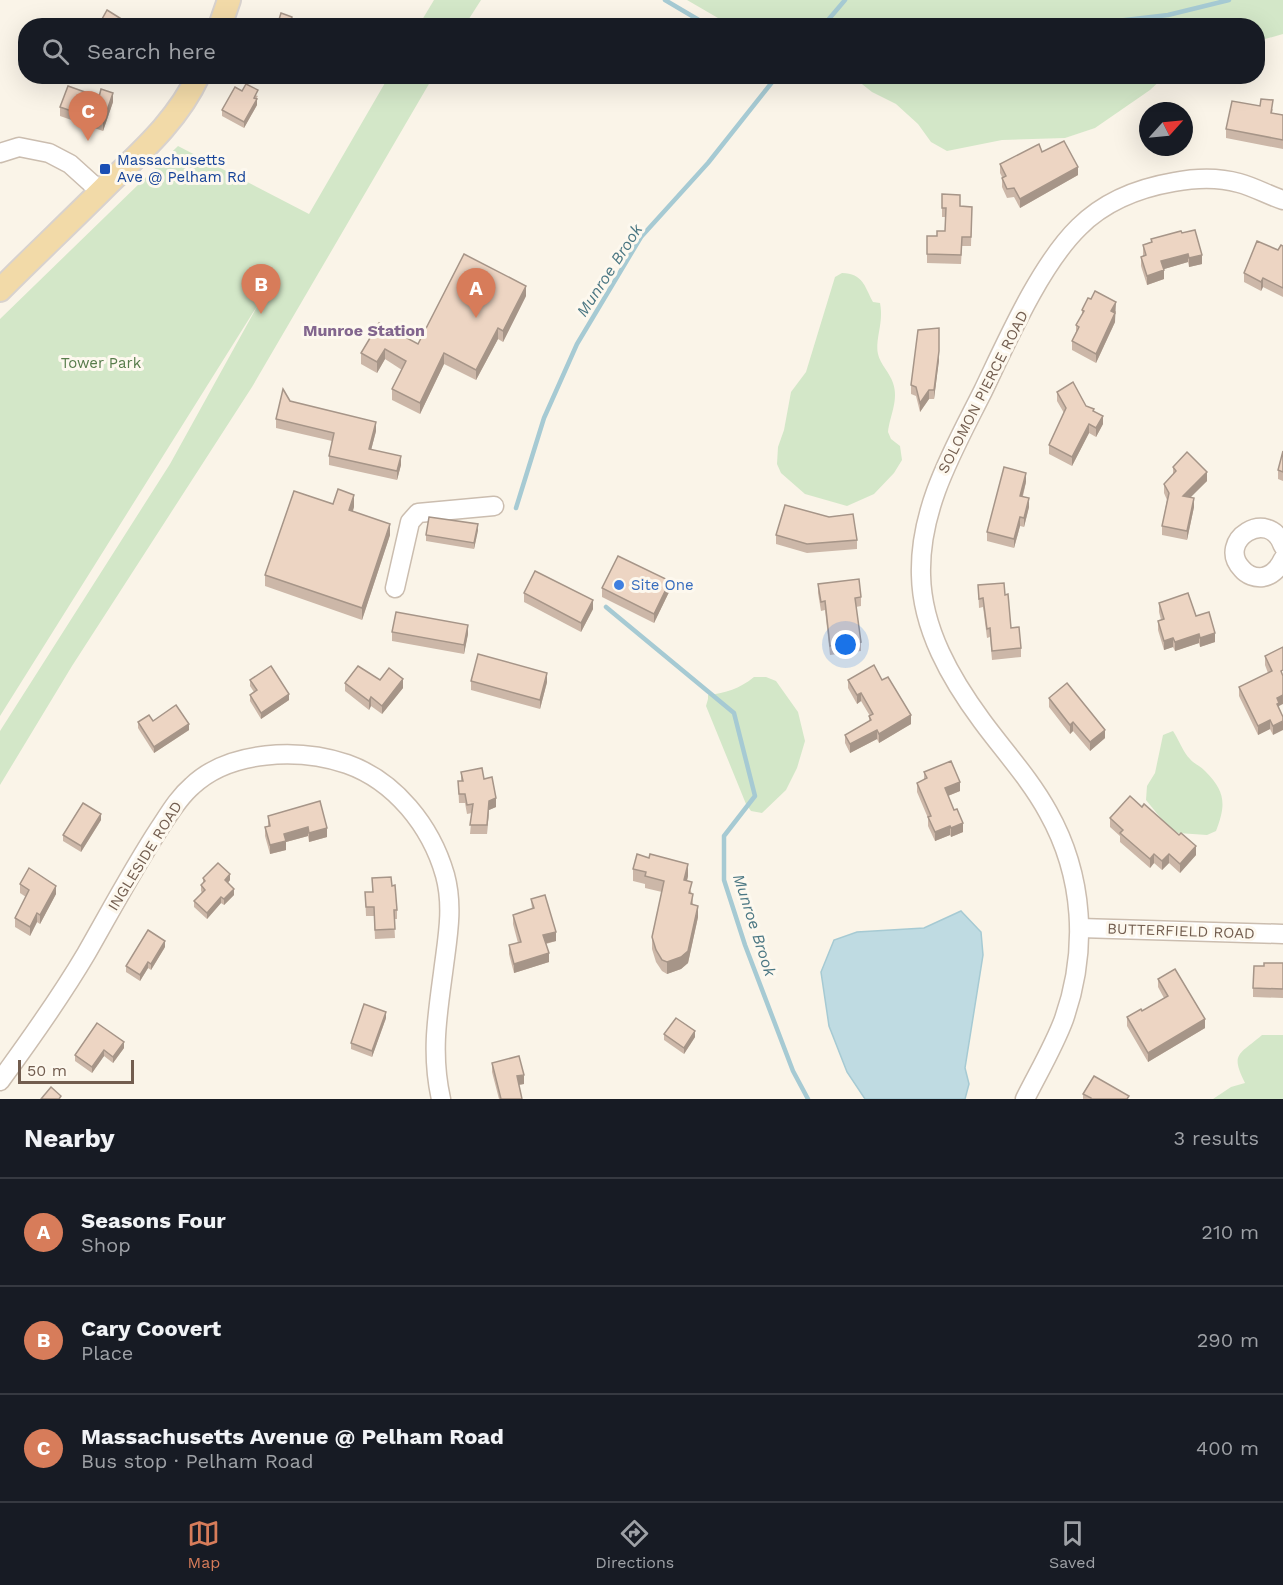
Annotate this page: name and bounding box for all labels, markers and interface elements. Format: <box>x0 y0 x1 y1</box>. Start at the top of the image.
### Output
search box <box>18 18 1265 84</box>
icon: search <box>39 35 72 68</box>
text: Search here <box>87 39 216 64</box>
pin: C <box>68 92 107 141</box>
north arrow <box>1139 102 1193 156</box>
place label: Massachusetts Ave @ Pelham Rd <box>117 151 246 186</box>
marker: Massachusetts Ave @ Pelham Rd <box>98 162 112 176</box>
water label: Munroe Brook <box>572 219 647 320</box>
pin: B <box>242 264 280 314</box>
pin: A <box>456 268 496 318</box>
street label: SOLOMON PIERCE ROAD <box>934 308 1032 476</box>
district label: Munroe Station <box>303 321 425 340</box>
park label: Tower Park <box>61 354 142 372</box>
place label: Site One <box>631 576 694 594</box>
marker: Site One <box>612 578 626 592</box>
your location <box>831 630 860 659</box>
street label: INGLESIDE ROAD <box>104 798 186 914</box>
water label: Munroe Brook <box>729 872 780 980</box>
street label: BUTTERFIELD ROAD <box>1107 919 1255 943</box>
scale bar <box>18 1057 134 1084</box>
text: 50 m <box>27 1061 67 1080</box>
text: Nearby <box>24 1123 115 1153</box>
text: 3 results <box>1174 1126 1259 1150</box>
text: Seasons Four <box>81 1208 226 1233</box>
text: A <box>37 1220 50 1244</box>
text: 210 m <box>1201 1220 1259 1244</box>
text: Shop <box>81 1233 131 1257</box>
text: Cary Coovert <box>81 1316 221 1341</box>
text: B <box>37 1328 50 1352</box>
text: 290 m <box>1197 1328 1259 1352</box>
text: Place <box>81 1341 133 1365</box>
text: Massachusetts Avenue @ Pelham Road <box>81 1424 504 1449</box>
text: C <box>37 1436 50 1460</box>
text: 400 m <box>1196 1436 1259 1460</box>
text: Bus stop · Pelham Road <box>81 1449 313 1473</box>
tab: Map <box>187 1517 220 1572</box>
tab: Directions <box>595 1517 674 1572</box>
tab: Saved <box>1049 1517 1096 1572</box>

